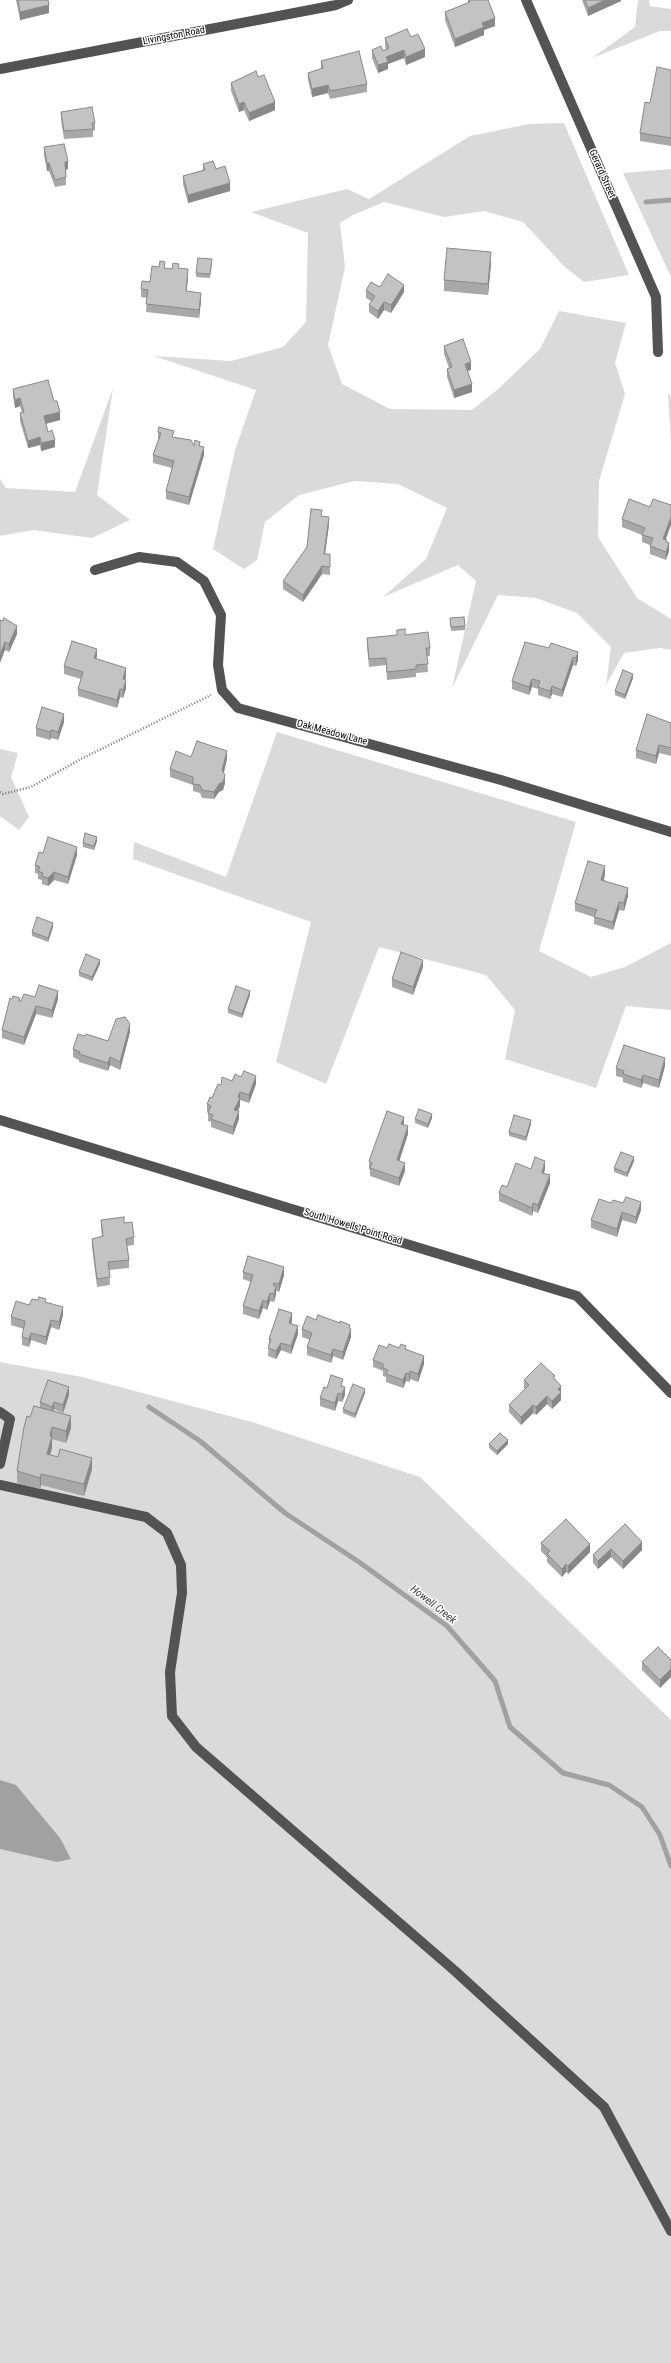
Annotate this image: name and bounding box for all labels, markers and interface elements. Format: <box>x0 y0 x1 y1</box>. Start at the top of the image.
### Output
street label: Livingston Road <box>142 24 206 48</box>
street label: Gerard Street <box>586 148 618 200</box>
street label: Oak Meadow Lane <box>295 718 369 748</box>
street label: South Howells Point Road <box>303 1206 403 1248</box>
water label: Howell Creek <box>407 1583 459 1627</box>

